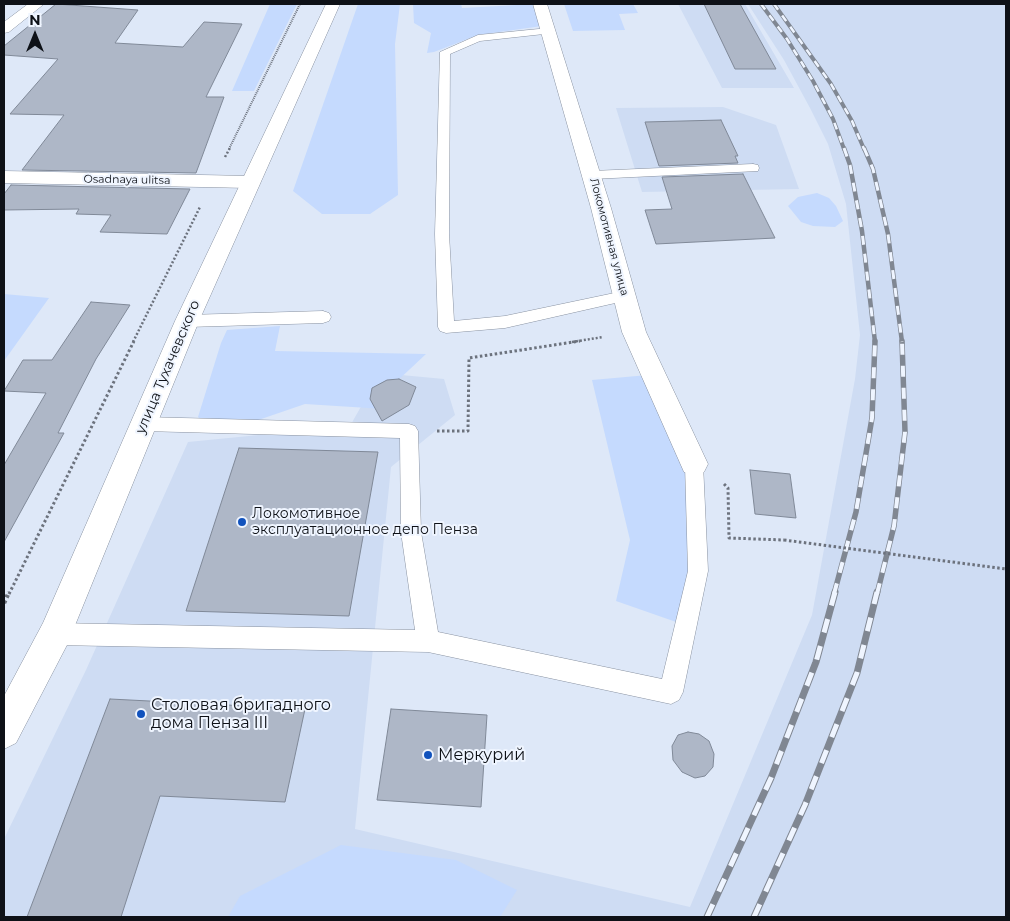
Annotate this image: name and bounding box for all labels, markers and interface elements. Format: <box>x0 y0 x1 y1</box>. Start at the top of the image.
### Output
north arrow <box>10 10 60 60</box>
text: N <box>29 11 41 29</box>
street label: Osadnaya ulitsa <box>83 173 171 187</box>
street label: Локомотивная улица <box>587 177 631 297</box>
street label: улица Тухачевского <box>132 298 204 436</box>
place label: Локомотивное эксплуатационное депо Пенза <box>252 506 478 538</box>
marker: Локомотивное эксплуатационное депо Пенза <box>236 516 248 528</box>
place label: Столовая бригадного дома Пенза III <box>151 695 331 733</box>
marker: Столовая бригадного дома Пенза III <box>135 708 147 720</box>
place label: Меркурий <box>438 745 525 765</box>
marker: Меркурий <box>422 749 434 761</box>

